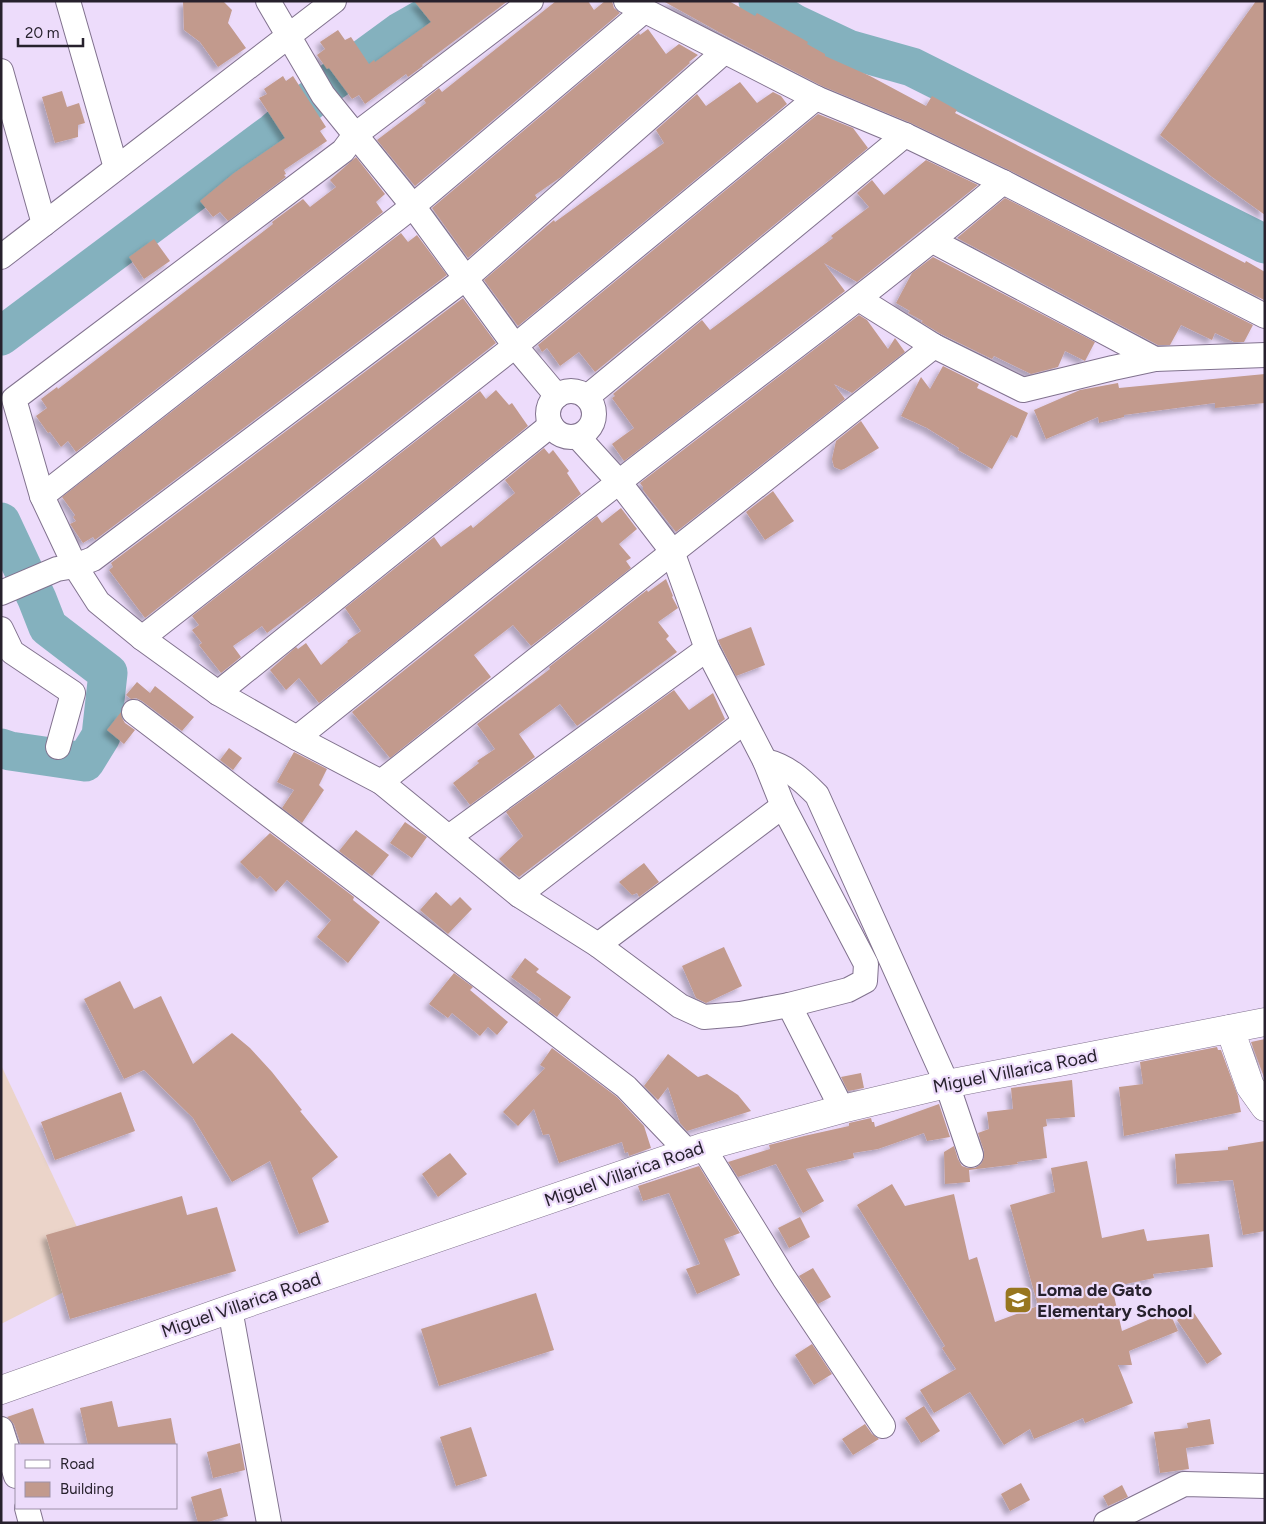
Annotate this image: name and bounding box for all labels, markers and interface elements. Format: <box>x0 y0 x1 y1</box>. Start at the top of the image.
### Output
scale bar <box>18 15 82 47</box>
text: 20 m <box>25 24 59 42</box>
street label: Miguel Villarica Road <box>931 1044 1099 1098</box>
street label: Miguel Villarica Road <box>541 1136 707 1212</box>
street label: Miguel Villarica Road <box>158 1267 324 1343</box>
place label: Loma de Gato Elementary School <box>1037 1279 1192 1322</box>
school or university icon: Loma de Gato Elementary School <box>1003 1285 1033 1315</box>
legend <box>15 1444 178 1509</box>
text: Road <box>60 1455 95 1473</box>
text: Building <box>60 1480 114 1498</box>

